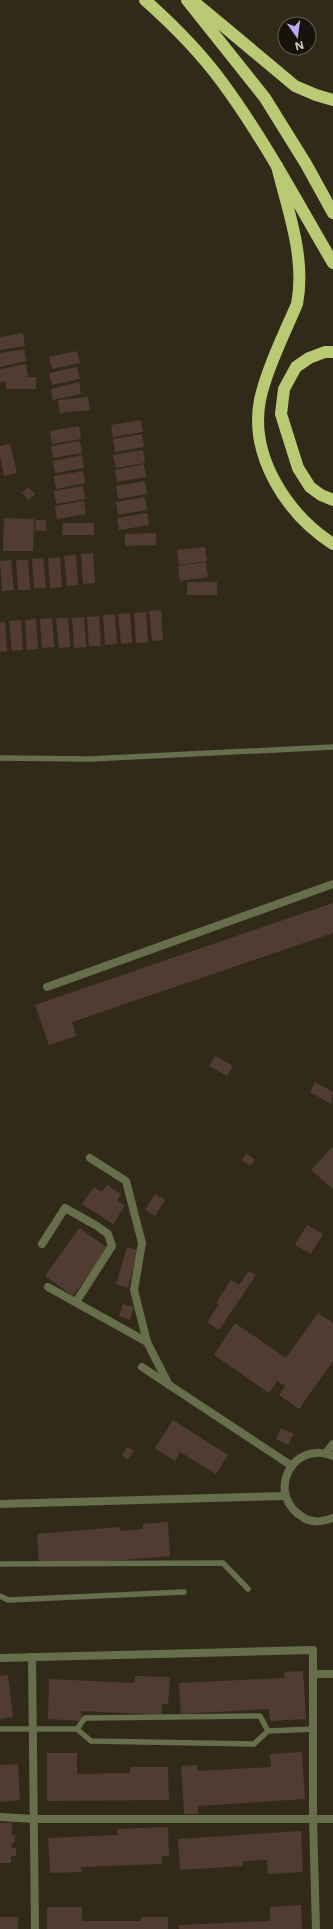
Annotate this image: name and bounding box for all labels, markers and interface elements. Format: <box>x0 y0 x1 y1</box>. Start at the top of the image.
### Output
north arrow <box>277 16 317 56</box>
text: N <box>293 38 306 55</box>

